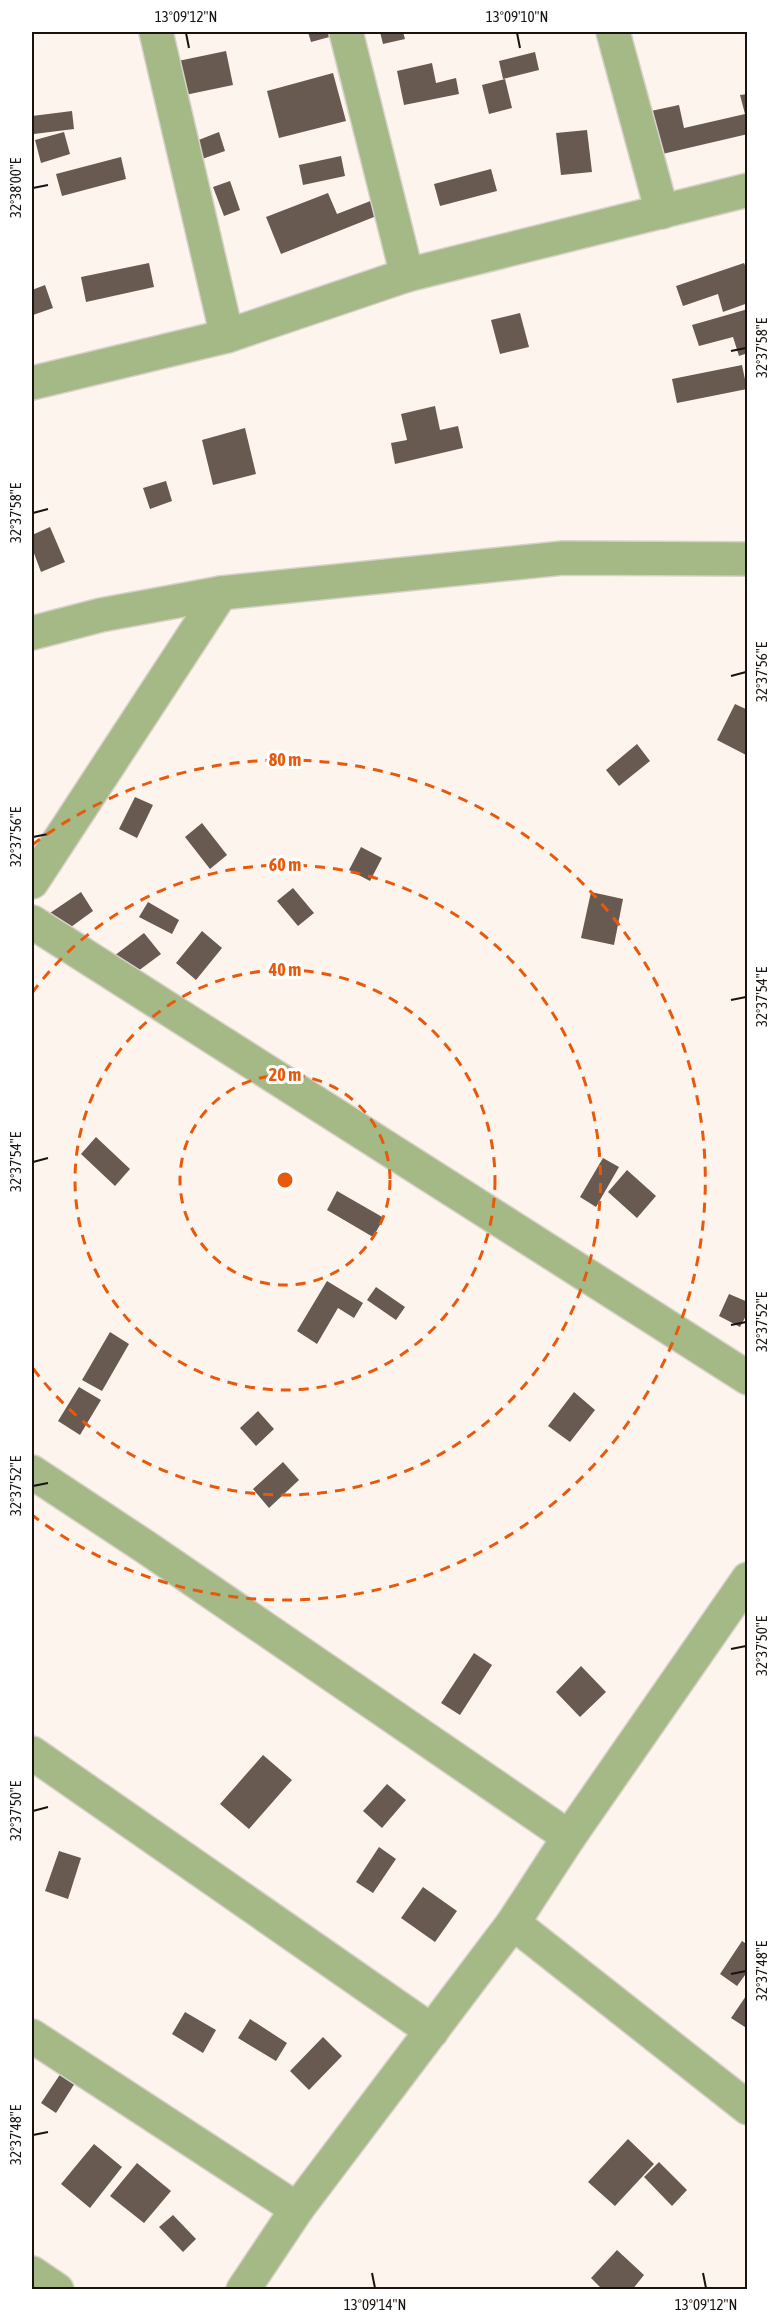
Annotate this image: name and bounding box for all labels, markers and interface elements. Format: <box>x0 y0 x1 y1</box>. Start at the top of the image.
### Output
text: 13°09'12"N <box>155 8 217 25</box>
text: 13°09'10"N <box>486 8 548 25</box>
text: 32°38'00"E <box>7 157 24 218</box>
text: 32°37'58"E <box>753 317 770 378</box>
text: 32°37'58"E <box>7 482 24 543</box>
text: 32°37'56"E <box>753 641 770 702</box>
text: 80 m <box>269 749 301 770</box>
text: 32°37'56"E <box>7 806 24 867</box>
text: 60 m <box>269 854 301 875</box>
text: 40 m <box>268 959 301 980</box>
text: 32°37'54"E <box>753 966 770 1027</box>
text: 20 m <box>269 1064 301 1085</box>
text: 32°37'54"E <box>7 1131 24 1192</box>
centre of rings <box>275 1170 295 1190</box>
text: 32°37'52"E <box>753 1291 770 1352</box>
text: 32°37'52"E <box>7 1455 24 1516</box>
text: 32°37'50"E <box>753 1615 770 1676</box>
text: 32°37'50"E <box>7 1780 24 1841</box>
text: 32°37'48"E <box>753 1940 770 2001</box>
text: 32°37'48"E <box>7 2104 24 2165</box>
text: 13°09'14"N <box>344 2296 406 2313</box>
text: 13°09'12"N <box>675 2296 737 2313</box>

